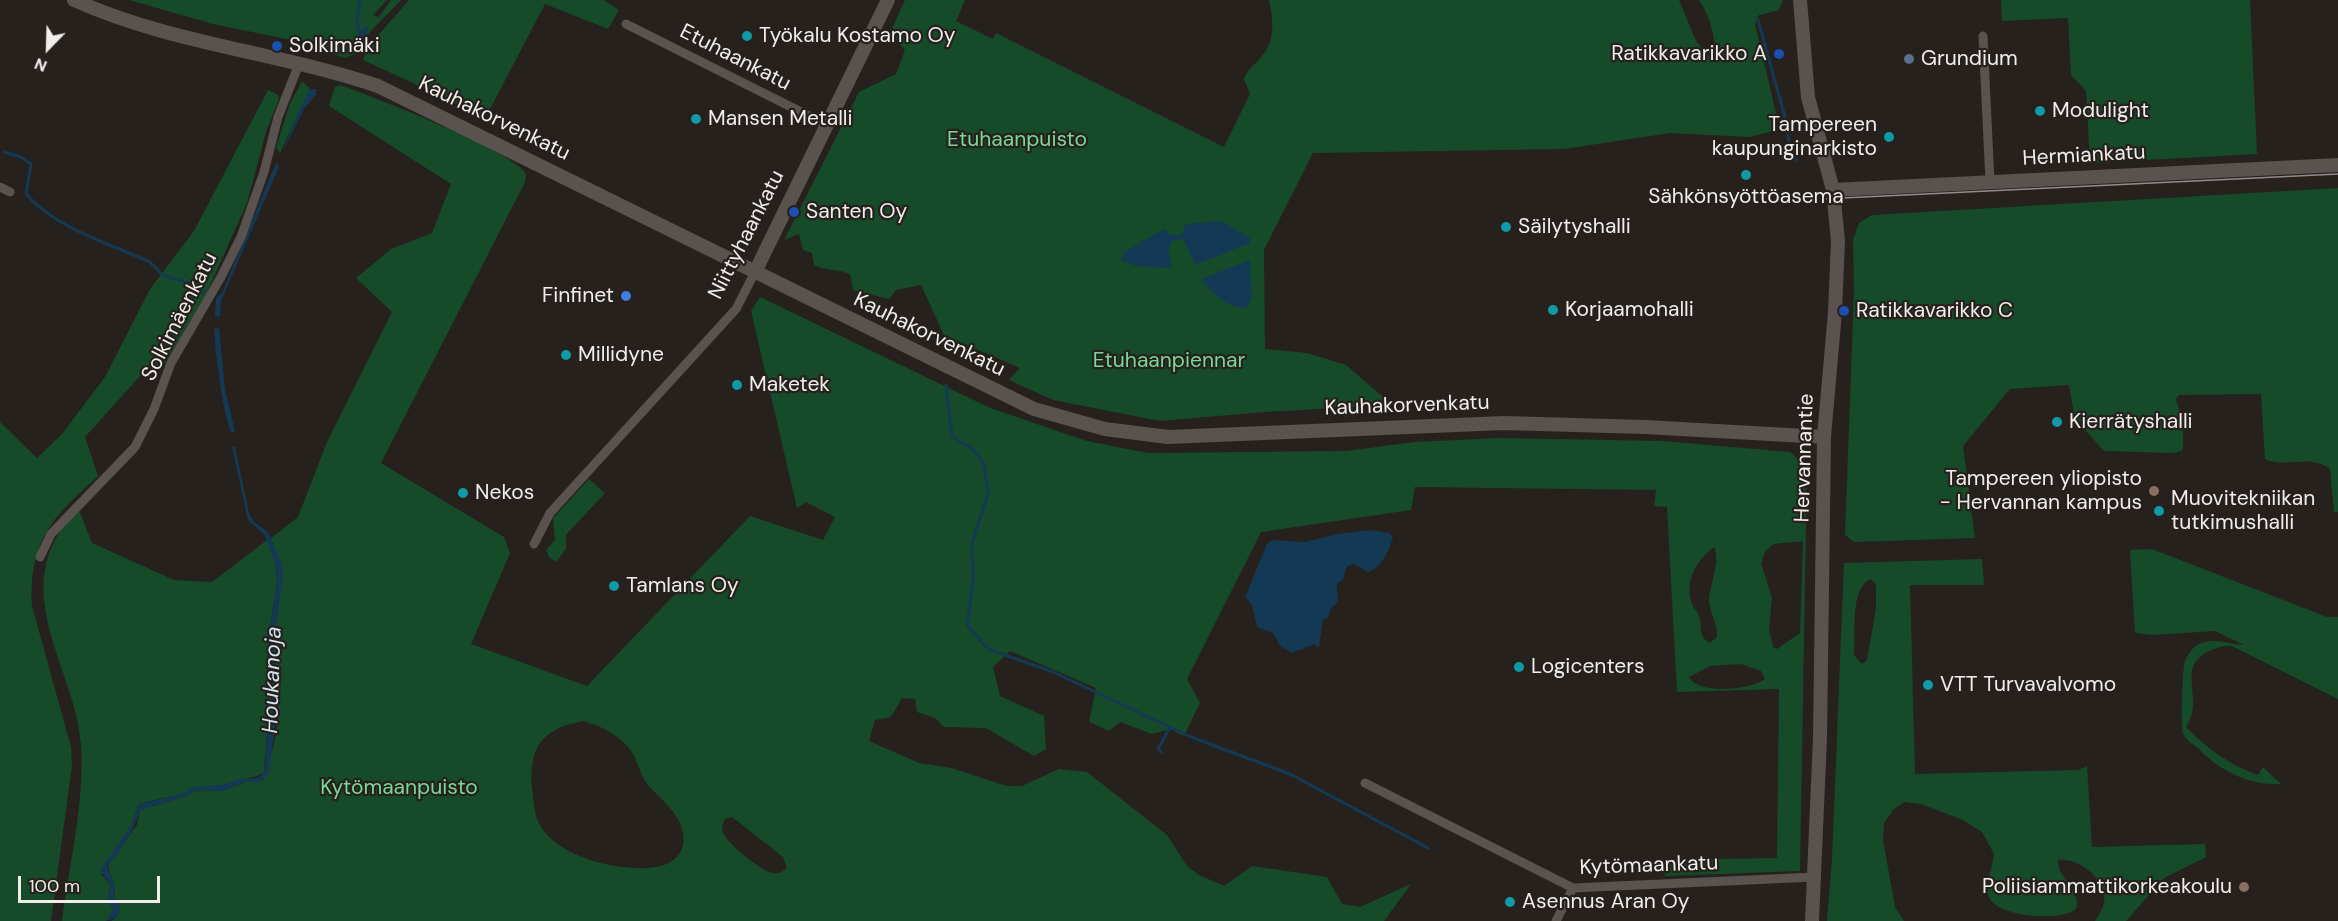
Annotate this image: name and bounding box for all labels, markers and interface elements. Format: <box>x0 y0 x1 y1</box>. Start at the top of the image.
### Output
north arrow <box>18 18 78 78</box>
street label: Etuhaankatu <box>675 19 795 97</box>
place label: Työkalu Kostamo Oy <box>759 23 956 49</box>
marker: Työkalu Kostamo Oy <box>740 29 754 43</box>
place label: Solkimäki <box>289 33 380 59</box>
marker: Solkimäki <box>270 39 284 53</box>
place label: Ratikkavarikko A <box>1611 41 1767 67</box>
place label: Grundium <box>1921 46 2018 72</box>
marker: Ratikkavarikko A <box>1772 47 1786 61</box>
marker: Grundium <box>1902 52 1916 66</box>
text: N <box>31 53 50 77</box>
street label: Kauhakorvenkatu <box>414 71 574 167</box>
place label: Modulight <box>2052 98 2149 124</box>
marker: Modulight <box>2033 104 2047 118</box>
place label: Mansen Metalli <box>708 106 853 132</box>
marker: Mansen Metalli <box>689 112 703 126</box>
place label: Tampereen kaupunginarkisto <box>1712 112 1877 162</box>
park label: Etuhaanpuisto <box>947 127 1087 153</box>
marker: Tampereen kaupunginarkisto <box>1882 130 1896 144</box>
street label: Hermiankatu <box>2022 140 2146 172</box>
street label: Niittyhaankatu <box>704 166 790 304</box>
marker: Sähkönsyöttöasema <box>1739 168 1753 182</box>
place label: Sähkönsyöttöasema <box>1648 184 1844 210</box>
place label: Santen Oy <box>806 199 907 225</box>
marker: Santen Oy <box>787 205 801 219</box>
place label: Säilytyshalli <box>1518 214 1631 240</box>
marker: Säilytyshalli <box>1499 220 1513 234</box>
street label: Solkimäenkatu <box>137 248 223 386</box>
place label: Finfinet <box>542 283 614 309</box>
street label: Kauhakorvenkatu <box>849 287 1009 383</box>
marker: Finfinet <box>619 289 633 303</box>
place label: Korjaamohalli <box>1565 297 1694 323</box>
place label: Ratikkavarikko C <box>1856 298 2013 324</box>
marker: Korjaamohalli <box>1546 303 1560 317</box>
marker: Ratikkavarikko C <box>1837 304 1851 318</box>
place label: Millidyne <box>578 342 664 368</box>
marker: Millidyne <box>559 348 573 362</box>
park label: Etuhaanpiennar <box>1093 348 1245 374</box>
place label: Maketek <box>749 372 830 398</box>
marker: Maketek <box>730 378 744 392</box>
street label: Kauhakorvenkatu <box>1324 391 1490 421</box>
street label: Hervannantie <box>1790 393 1820 523</box>
place label: Kierrätyshalli <box>2069 409 2193 435</box>
marker: Kierrätyshalli <box>2050 415 2064 429</box>
place label: Tampereen yliopisto - Hervannan kampus <box>1940 466 2142 516</box>
place label: Nekos <box>475 480 534 506</box>
marker: Tampereen yliopisto - Hervannan kampus <box>2147 484 2161 498</box>
marker: Nekos <box>456 486 470 500</box>
place label: Muovitekniikan tutkimushalli <box>2171 486 2315 536</box>
marker: Muovitekniikan tutkimushalli <box>2152 504 2166 518</box>
place label: Tamlans Oy <box>626 573 739 599</box>
marker: Tamlans Oy <box>607 579 621 593</box>
water label: Houkanoja <box>258 626 288 734</box>
place label: Logicenters <box>1531 654 1645 680</box>
marker: Logicenters <box>1512 660 1526 674</box>
place label: VTT Turvavalvomo <box>1940 672 2116 698</box>
marker: VTT Turvavalvomo <box>1921 678 1935 692</box>
park label: Kytömaanpuisto <box>320 775 478 801</box>
street label: Kytömaankatu <box>1579 851 1719 881</box>
scale bar <box>21 864 164 902</box>
text: 100 m <box>29 874 80 898</box>
place label: Poliisiammattikorkeakoulu <box>1982 874 2232 900</box>
marker: Poliisiammattikorkeakoulu <box>2237 880 2251 894</box>
place label: Asennus Aran Oy <box>1522 889 1689 915</box>
marker: Asennus Aran Oy <box>1503 895 1517 909</box>

